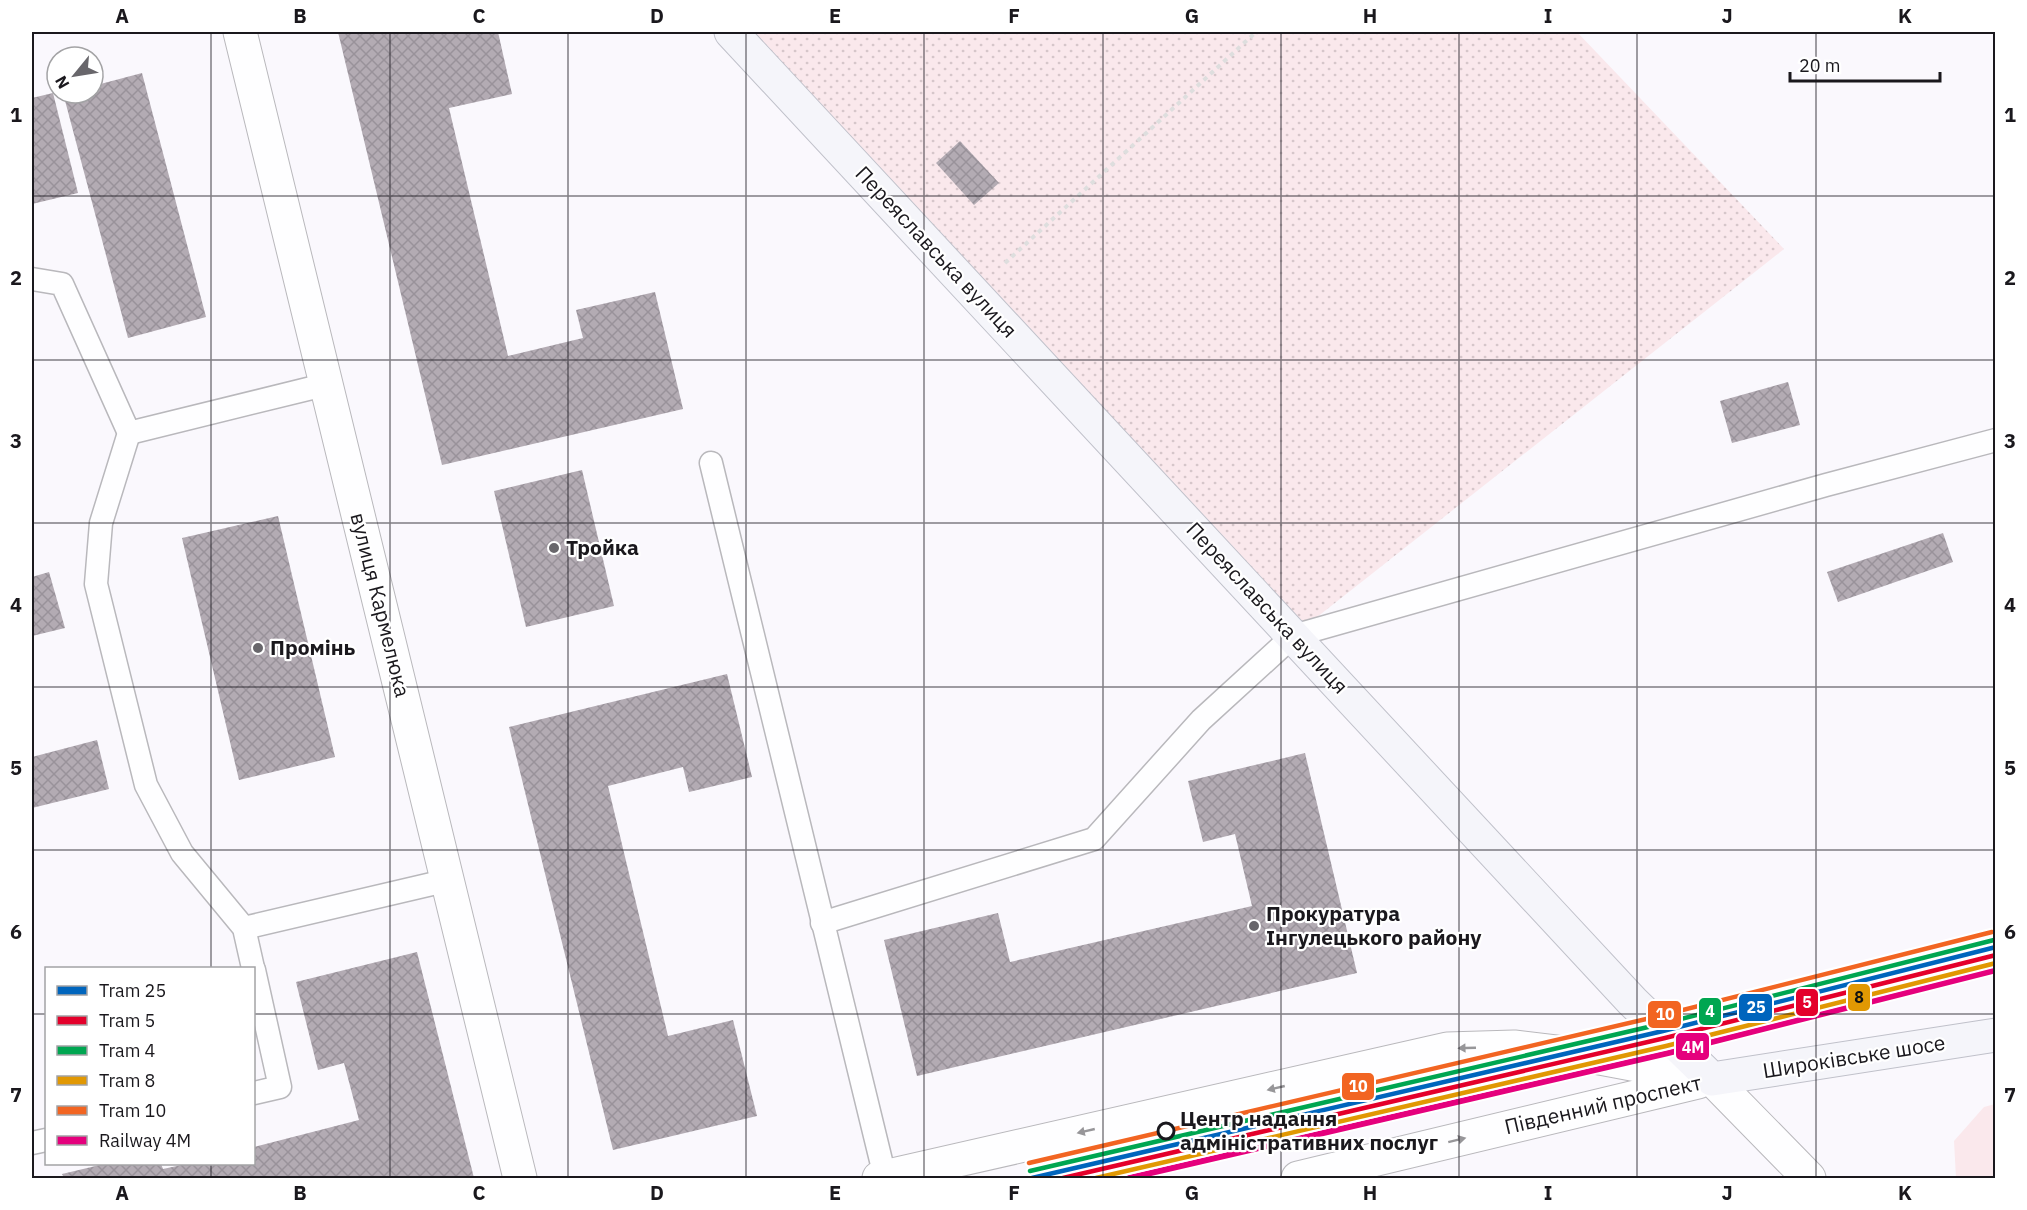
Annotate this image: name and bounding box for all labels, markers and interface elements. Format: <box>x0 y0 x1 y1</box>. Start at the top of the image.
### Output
text: A <box>115 2 129 29</box>
text: B <box>293 2 307 29</box>
text: C <box>472 2 486 29</box>
text: D <box>650 2 664 29</box>
text: E <box>829 2 841 29</box>
text: F <box>1008 2 1020 29</box>
text: G <box>1185 2 1199 29</box>
text: H <box>1363 2 1377 29</box>
text: I <box>1544 2 1552 29</box>
text: J <box>1721 2 1733 29</box>
text: K <box>1898 2 1912 29</box>
north arrow <box>45 45 105 105</box>
scale bar <box>1790 45 1940 83</box>
text: 20 m <box>1799 54 1841 77</box>
text: N <box>50 72 74 93</box>
text: 1 <box>10 101 22 128</box>
text: 1 <box>2004 101 2016 128</box>
street label: Переяславська вулиця <box>850 159 1024 343</box>
text: 2 <box>10 264 22 291</box>
text: 2 <box>2004 264 2016 291</box>
text: 3 <box>10 427 22 454</box>
text: 3 <box>2004 427 2016 454</box>
street label: вулиця Кармелюка <box>345 510 417 700</box>
street label: Переяславська вулиця <box>1181 515 1355 699</box>
place label: Тройка <box>566 533 639 561</box>
marker: Тройка <box>547 541 561 555</box>
text: 4 <box>10 591 22 618</box>
text: 4 <box>2004 591 2016 618</box>
place label: Промінь <box>270 633 356 661</box>
marker: Промінь <box>251 641 265 655</box>
text: 5 <box>10 754 22 781</box>
text: 5 <box>2004 754 2016 781</box>
place label: Прокуратура Інгулецького району <box>1266 899 1482 951</box>
text: 6 <box>10 918 22 945</box>
text: 6 <box>2004 918 2016 945</box>
marker: Прокуратура Інгулецького району <box>1247 919 1261 933</box>
legend <box>45 967 255 1165</box>
text: Tram 25 <box>99 979 166 1002</box>
line badge: 8 <box>1847 983 1871 1012</box>
text: 8 <box>1854 987 1864 1007</box>
line badge: 5 <box>1795 988 1819 1017</box>
text: 5 <box>1802 992 1812 1012</box>
line badge: 25 <box>1738 993 1773 1022</box>
line badge: 4 <box>1698 997 1722 1026</box>
text: 25 <box>1746 997 1766 1017</box>
line badge: 10 <box>1647 1000 1682 1029</box>
text: 4 <box>1705 1001 1715 1021</box>
text: 10 <box>1655 1004 1675 1024</box>
text: Tram 5 <box>99 1009 155 1032</box>
street label: Широківське шосе <box>1761 1028 1947 1084</box>
line badge: 4М <box>1675 1032 1710 1061</box>
text: 4М <box>1682 1037 1704 1057</box>
text: Tram 4 <box>99 1039 156 1062</box>
one-way arrow <box>1458 1044 1477 1053</box>
street label: Південний проспект <box>1501 1068 1704 1140</box>
text: Tram 8 <box>99 1069 155 1092</box>
line badge: 10 <box>1341 1072 1375 1101</box>
text: 10 <box>1348 1076 1368 1096</box>
text: 7 <box>10 1081 22 1108</box>
text: 7 <box>2004 1081 2016 1108</box>
one-way arrow <box>1267 1083 1286 1093</box>
text: Tram 10 <box>99 1099 166 1122</box>
place label: Центр надання адміністративних послуг <box>1180 1104 1438 1156</box>
marker: Центр надання адміністративних послуг <box>1157 1122 1175 1140</box>
one-way arrow <box>1077 1127 1096 1136</box>
text: Railway 4М <box>99 1129 191 1152</box>
one-way arrow <box>1448 1135 1466 1145</box>
text: A <box>115 1179 129 1206</box>
text: B <box>293 1179 307 1206</box>
text: C <box>472 1179 486 1206</box>
text: D <box>650 1179 664 1206</box>
text: E <box>829 1179 841 1206</box>
text: F <box>1008 1179 1020 1206</box>
text: G <box>1185 1179 1199 1206</box>
text: H <box>1363 1179 1377 1206</box>
text: I <box>1544 1179 1552 1206</box>
text: J <box>1721 1179 1733 1206</box>
text: K <box>1898 1179 1912 1206</box>

